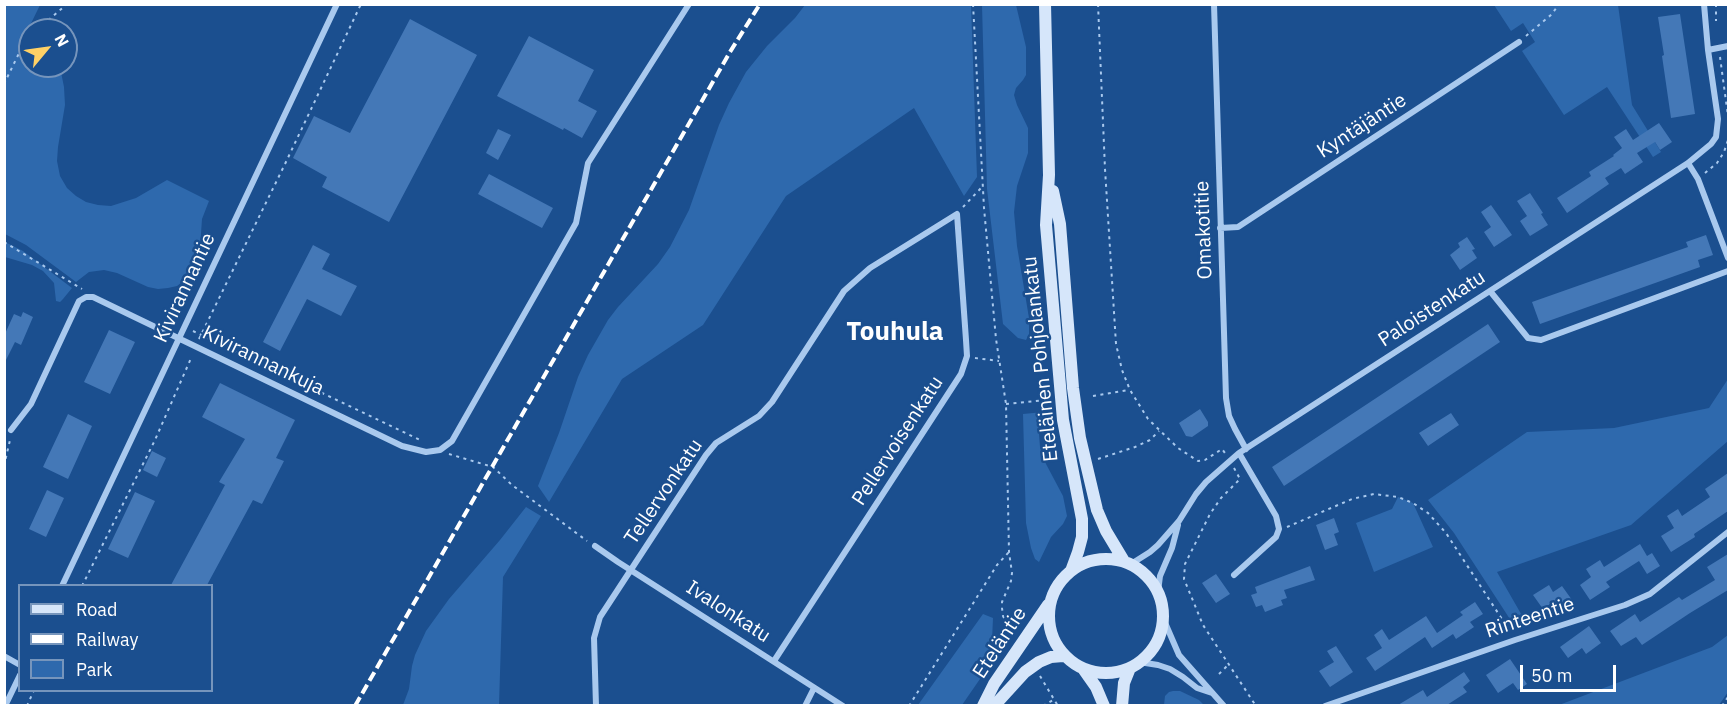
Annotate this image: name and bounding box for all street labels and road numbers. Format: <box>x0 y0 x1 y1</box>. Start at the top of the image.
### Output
street label: Kyntäjäntie <box>1313 88 1411 164</box>
street label: Omakotitie <box>1190 180 1218 280</box>
street label: Kivirannantie <box>149 229 221 347</box>
street label: Eteläinen Pohjolankatu <box>1018 255 1064 463</box>
street label: Paloistenkatu <box>1374 266 1490 352</box>
street label: Kivirannankuja <box>198 321 328 401</box>
street label: Pellervoisenkatu <box>847 372 949 510</box>
street label: Tellervonkatu <box>620 435 708 549</box>
street label: Ivalonkatu <box>681 576 775 648</box>
street label: Rinteentie <box>1482 592 1578 644</box>
street label: Eteläntie <box>968 603 1032 683</box>

